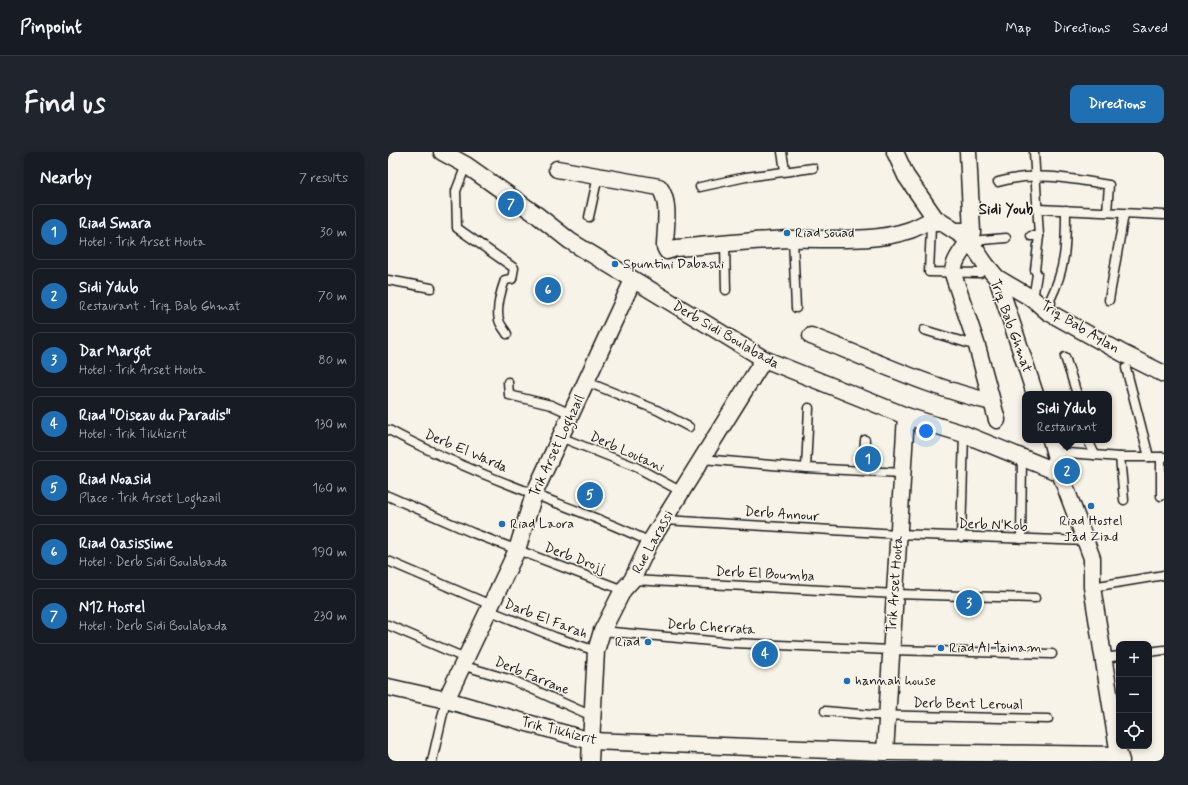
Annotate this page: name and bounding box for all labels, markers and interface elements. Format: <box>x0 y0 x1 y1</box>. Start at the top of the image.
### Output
text: Pinpoint <box>20 15 82 40</box>
text: Map <box>1005 19 1031 37</box>
text: Directions <box>1053 19 1111 37</box>
text: Saved <box>1133 19 1168 37</box>
button: Directions <box>1070 85 1164 123</box>
text: Find us <box>24 86 105 123</box>
text: Nearby <box>40 167 92 189</box>
text: 7 results <box>299 170 348 187</box>
pin: 7 <box>498 189 524 219</box>
district label: Sidi Youb <box>979 200 1034 220</box>
text: Riad Smara <box>79 214 151 234</box>
text: 1 <box>51 224 57 241</box>
text: 30 m <box>320 224 347 241</box>
place label: Riad souad <box>795 224 855 242</box>
marker: Riad souad <box>782 228 792 238</box>
text: Hotel · Trik Arset Houta <box>79 234 205 251</box>
place label: Spuntini Dabashi <box>623 255 724 273</box>
marker: Spuntini Dabashi <box>610 259 620 269</box>
pin: 6 <box>535 275 561 305</box>
street label: Triq Bab Ghmat <box>986 277 1036 376</box>
text: Sidi Ydub <box>79 278 138 298</box>
text: 2 <box>51 288 57 305</box>
text: 70 m <box>318 288 347 305</box>
street label: Triq Bab Aylan <box>1037 296 1123 358</box>
street label: Derb Sidi Boulabada <box>669 297 783 373</box>
text: Restaurant · Triq Bab Ghmat <box>79 298 241 315</box>
text: Dar Margot <box>79 342 152 362</box>
text: 3 <box>51 352 57 369</box>
text: 80 m <box>318 352 347 369</box>
text: Hotel · Trik Arset Houta <box>79 362 205 379</box>
popup <box>1022 391 1112 443</box>
street label: Trik Arset Loghzail <box>525 392 590 501</box>
text: Sidi Ydub <box>1037 399 1096 419</box>
text: Riad "Oiseau du Paradis" <box>79 406 231 426</box>
text: 4 <box>50 416 58 433</box>
text: 130 m <box>314 416 347 433</box>
text: Restaurant <box>1037 419 1097 436</box>
your location <box>916 421 936 441</box>
street label: Derb El Warda <box>422 425 510 477</box>
text: Hotel · Trik Tikhizrit <box>79 426 187 443</box>
street label: Derb Loutani <box>587 428 667 476</box>
pin: 1 <box>855 444 881 474</box>
pin: 2 <box>1054 456 1080 486</box>
text: Riad Noasid <box>79 470 151 490</box>
text: 5 <box>50 480 58 497</box>
text: 160 m <box>312 480 347 497</box>
pin: 5 <box>577 480 603 510</box>
text: Place · Trik Arset Loghzail <box>79 490 221 507</box>
marker: Riad Hostel Jad Ziad <box>1086 501 1096 511</box>
street label: Derb Annour <box>744 502 820 526</box>
street label: Rue Larassi <box>628 507 678 577</box>
place label: Riad Hostel Jad Ziad <box>1059 512 1123 546</box>
place label: Riad Laora <box>510 515 574 533</box>
street label: Derb N'Kob <box>958 515 1028 535</box>
marker: Riad Laora <box>497 519 507 529</box>
text: Riad Oasissime <box>79 534 173 554</box>
street label: Trik Arset Houta <box>883 535 907 633</box>
street label: Derb Drojj <box>542 539 608 577</box>
text: 6 <box>51 544 57 561</box>
text: 190 m <box>312 544 347 561</box>
text: Hotel · Derb Sidi Boulabada <box>79 554 228 571</box>
street label: Derb El Boumba <box>715 562 815 586</box>
pin: 3 <box>956 588 982 618</box>
street label: Darb El Farah <box>502 595 590 643</box>
text: N12 Hostel <box>79 598 145 618</box>
text: 7 <box>50 608 58 625</box>
text: 230 m <box>313 608 347 625</box>
street label: Derb Cherrata <box>666 615 756 639</box>
text: Hotel · Derb Sidi Boulabada <box>79 618 228 635</box>
place label: Riad <box>615 633 640 651</box>
marker: Riad <box>643 637 653 647</box>
pin: 4 <box>752 639 778 669</box>
place label: Riad Al Tainam <box>949 639 1041 657</box>
map controls <box>1116 641 1152 749</box>
button: + <box>1116 641 1152 677</box>
marker: Riad Al Tainam <box>936 643 946 653</box>
street label: Derb Farrane <box>492 653 573 699</box>
place label: hannah house <box>855 672 936 690</box>
marker: hannah house <box>842 676 852 686</box>
button: − <box>1116 677 1152 713</box>
street label: Derb Bent Leroual <box>913 694 1023 714</box>
street label: Trik Tikhizrit <box>519 713 599 749</box>
button: locate <box>1116 713 1152 749</box>

